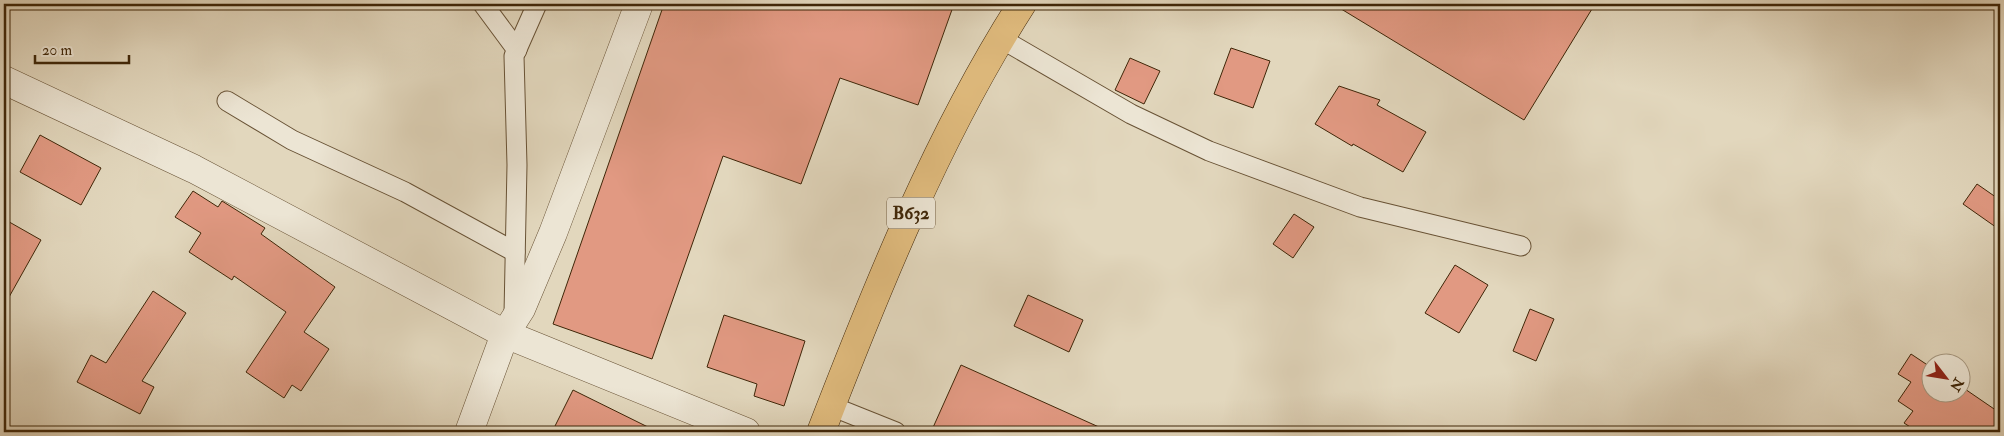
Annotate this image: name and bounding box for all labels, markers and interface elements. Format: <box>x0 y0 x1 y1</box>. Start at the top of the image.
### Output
scale bar <box>35 32 129 64</box>
text: 20 m <box>42 41 72 60</box>
road number: B632 <box>887 198 935 228</box>
north arrow <box>1922 354 1972 404</box>
text: N <box>1946 374 1968 395</box>

